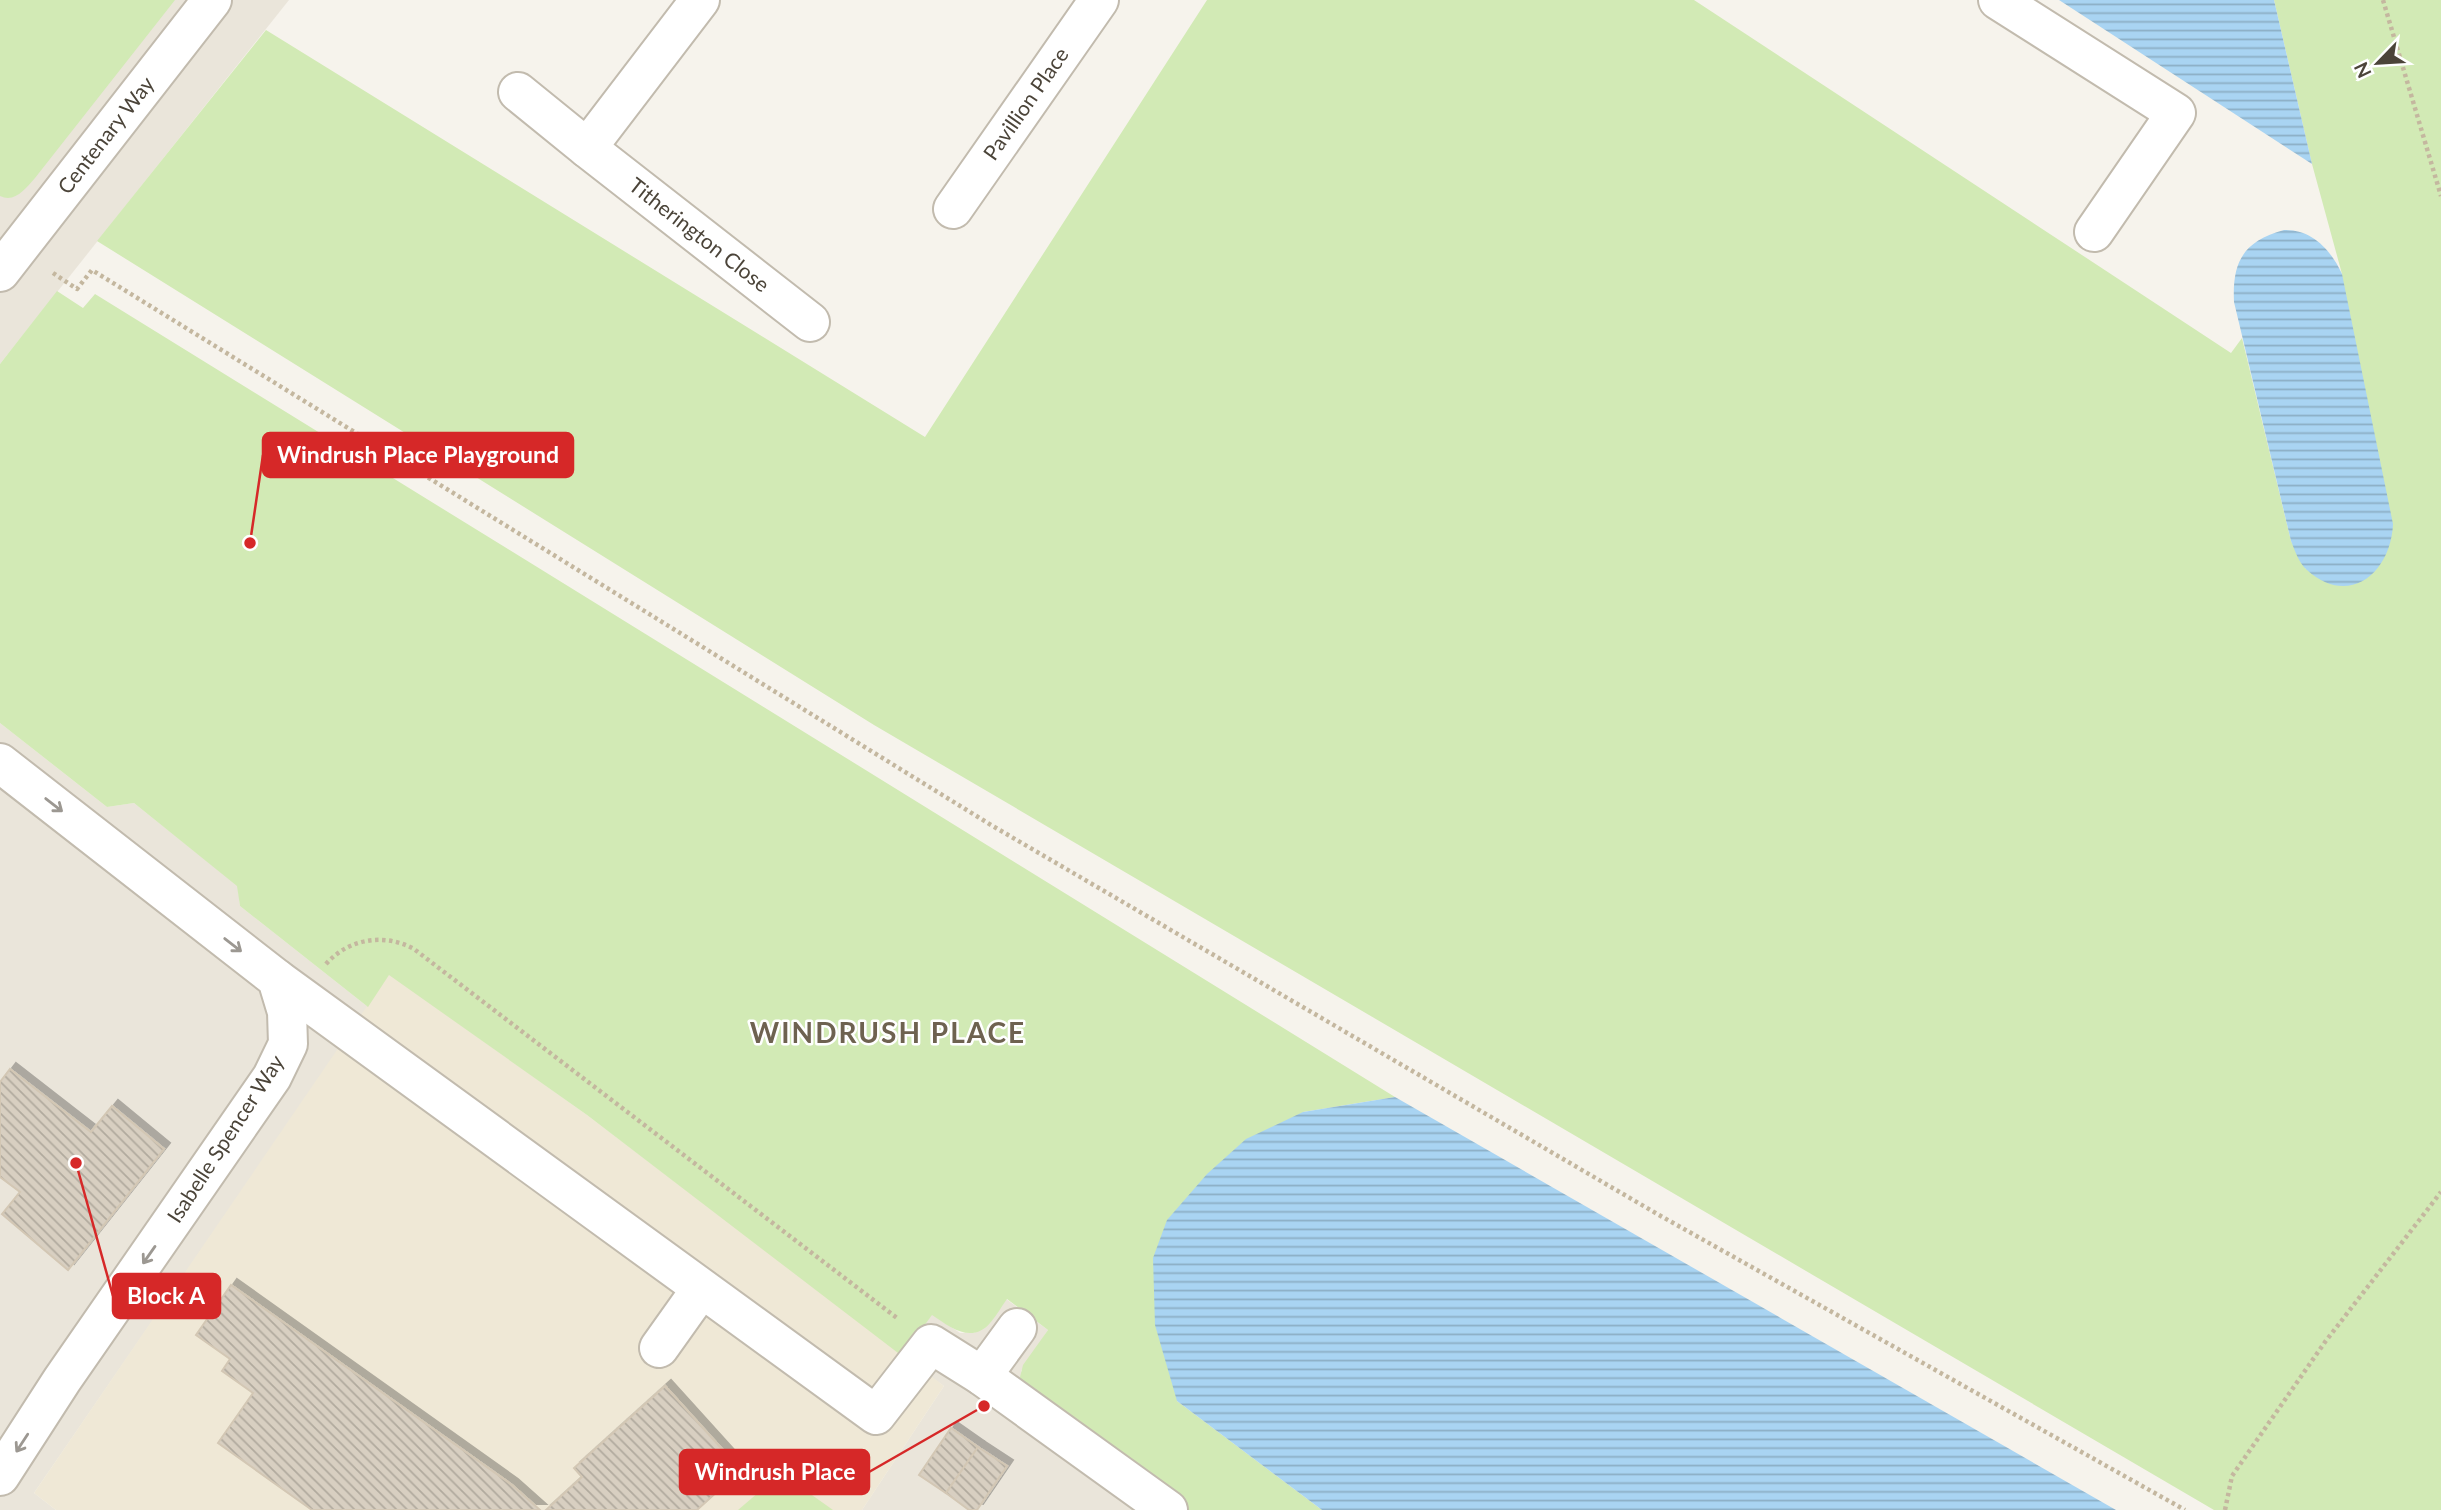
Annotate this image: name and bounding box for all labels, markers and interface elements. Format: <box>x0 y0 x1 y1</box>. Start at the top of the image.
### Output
north arrow <box>2343 28 2413 98</box>
street label: Pavillion Place <box>977 42 1073 164</box>
text: N <box>2349 59 2376 82</box>
street label: Centenary Way <box>52 71 159 198</box>
street label: Titherington Close <box>625 172 775 297</box>
callout: Windrush Place Playground <box>263 433 573 477</box>
text: Windrush Place Playground <box>277 440 559 468</box>
one-way arrow <box>44 798 62 813</box>
one-way arrow <box>223 938 242 953</box>
district label: WINDRUSH PLACE <box>750 1015 1026 1049</box>
street label: Isabelle Spencer Way <box>161 1050 288 1227</box>
one-way arrow <box>142 1245 156 1264</box>
callout: Block A <box>113 1274 220 1318</box>
text: Block A <box>127 1281 206 1309</box>
one-way arrow <box>14 1433 29 1452</box>
callout: Windrush Place <box>680 1450 869 1494</box>
text: Windrush Place <box>695 1457 855 1485</box>

